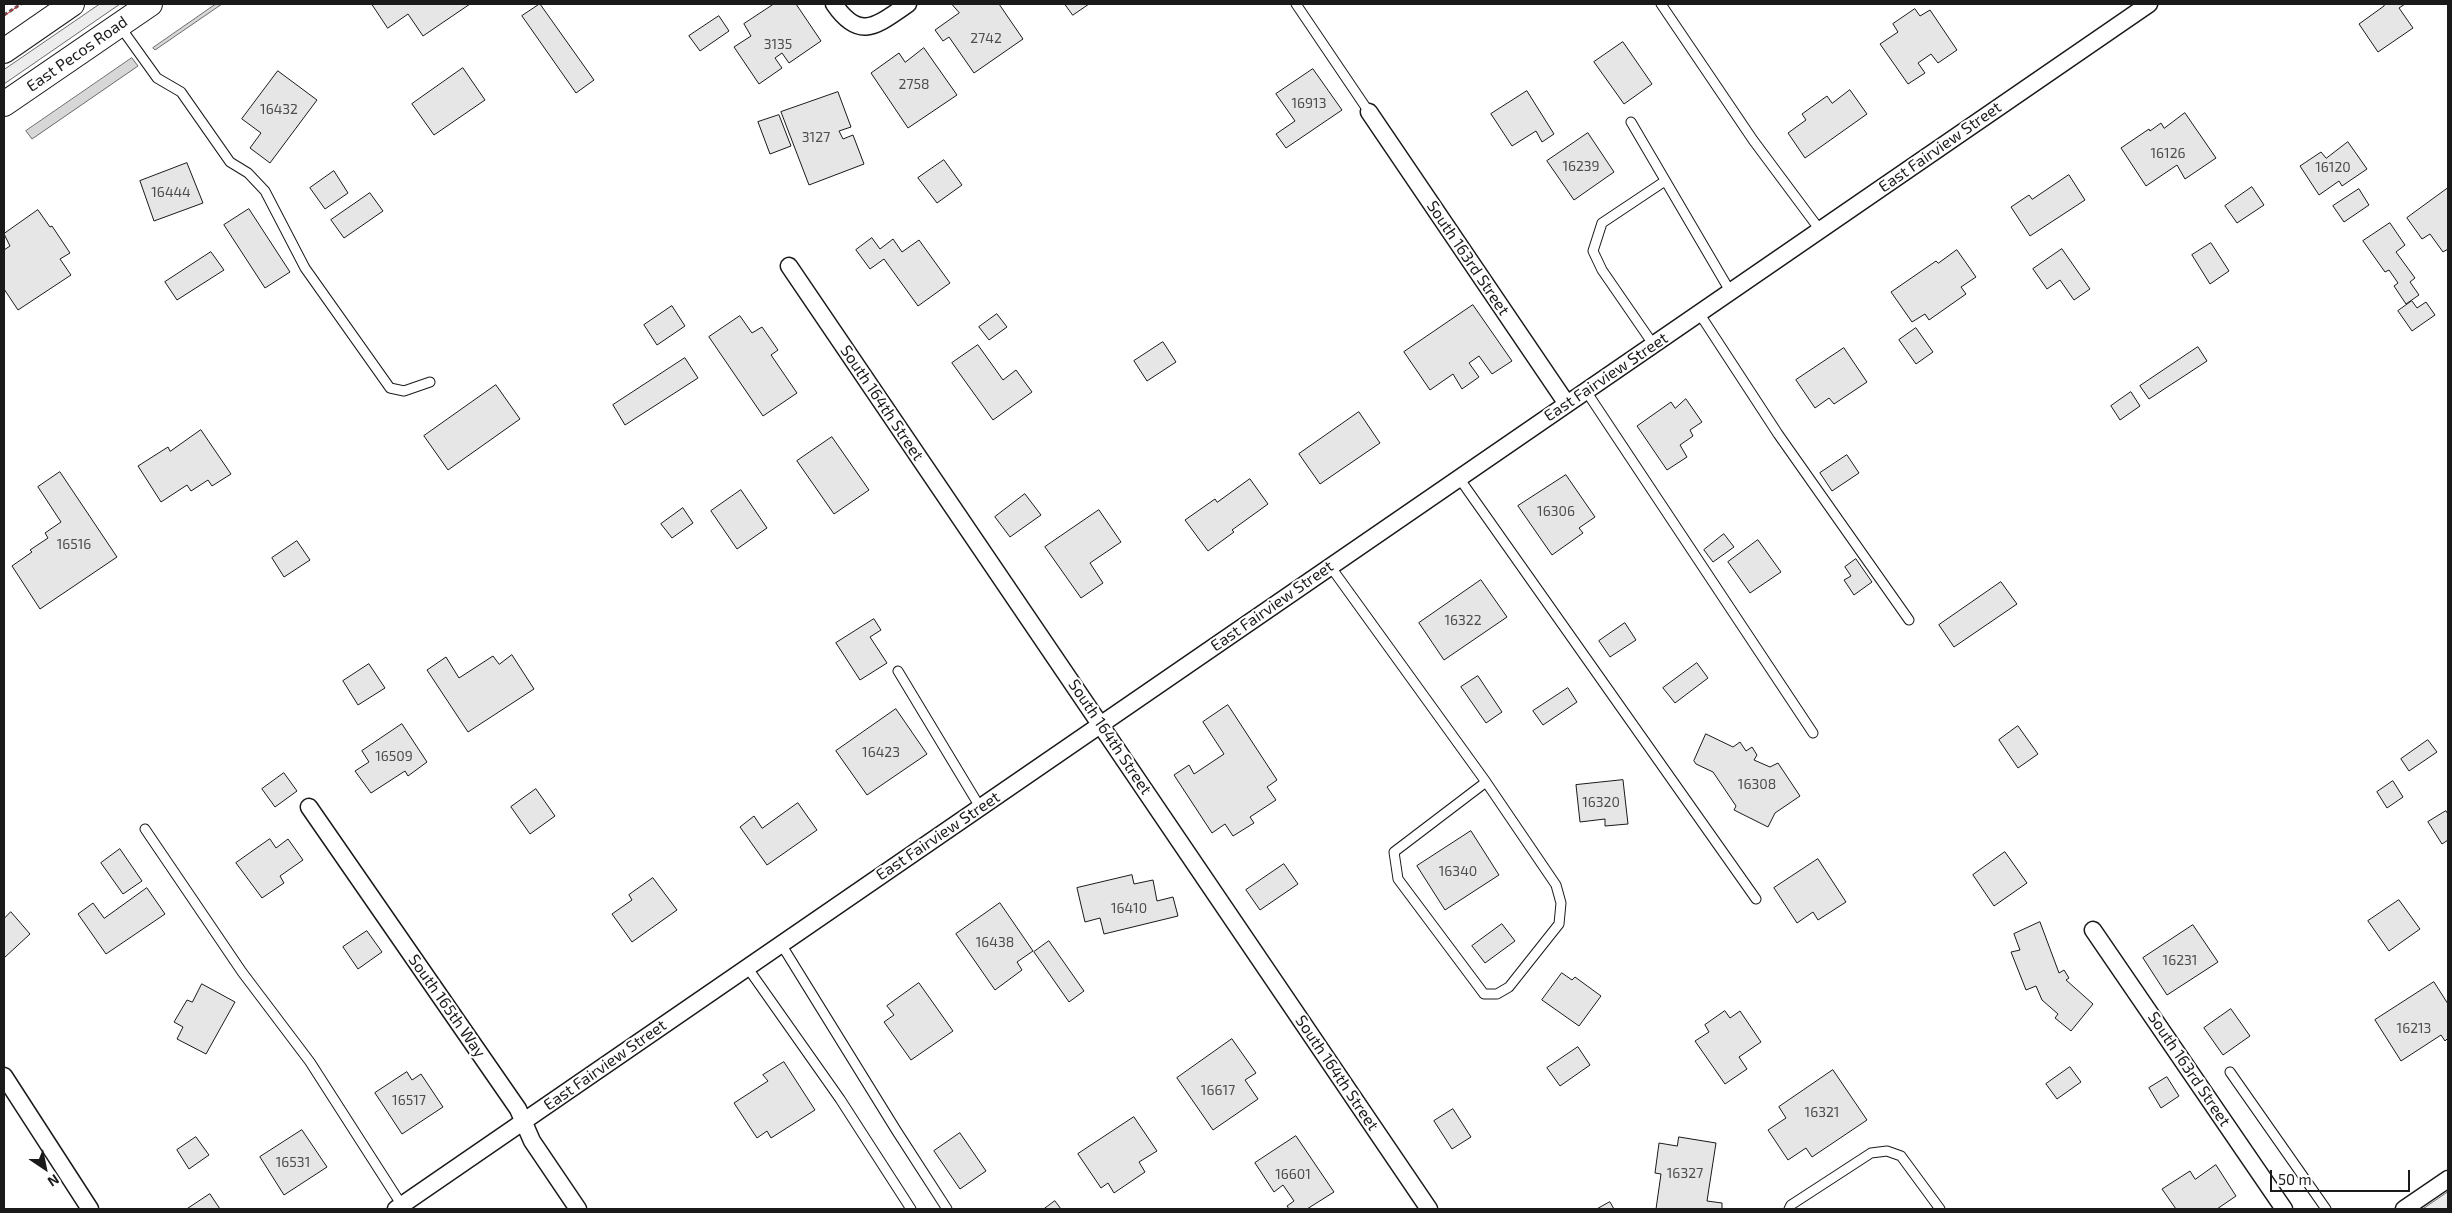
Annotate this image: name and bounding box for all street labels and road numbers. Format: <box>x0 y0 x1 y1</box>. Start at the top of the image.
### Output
street label: East Pecos Road <box>23 12 131 96</box>
street label: East Fairview Street <box>1875 97 2005 197</box>
street label: South 163rd Street <box>1423 197 1513 319</box>
street label: East Fairview Street <box>1540 328 1672 426</box>
street label: South 164th Street <box>836 342 928 464</box>
street label: East Fairview Street <box>1207 556 1337 656</box>
street label: South 164th Street <box>1064 676 1156 798</box>
street label: East Fairview Street <box>872 787 1004 885</box>
street label: South 165th Way <box>404 951 490 1061</box>
street label: South 163rd Street <box>2144 1008 2234 1130</box>
street label: South 164th Street <box>1291 1012 1383 1134</box>
street label: East Fairview Street <box>540 1015 670 1115</box>

